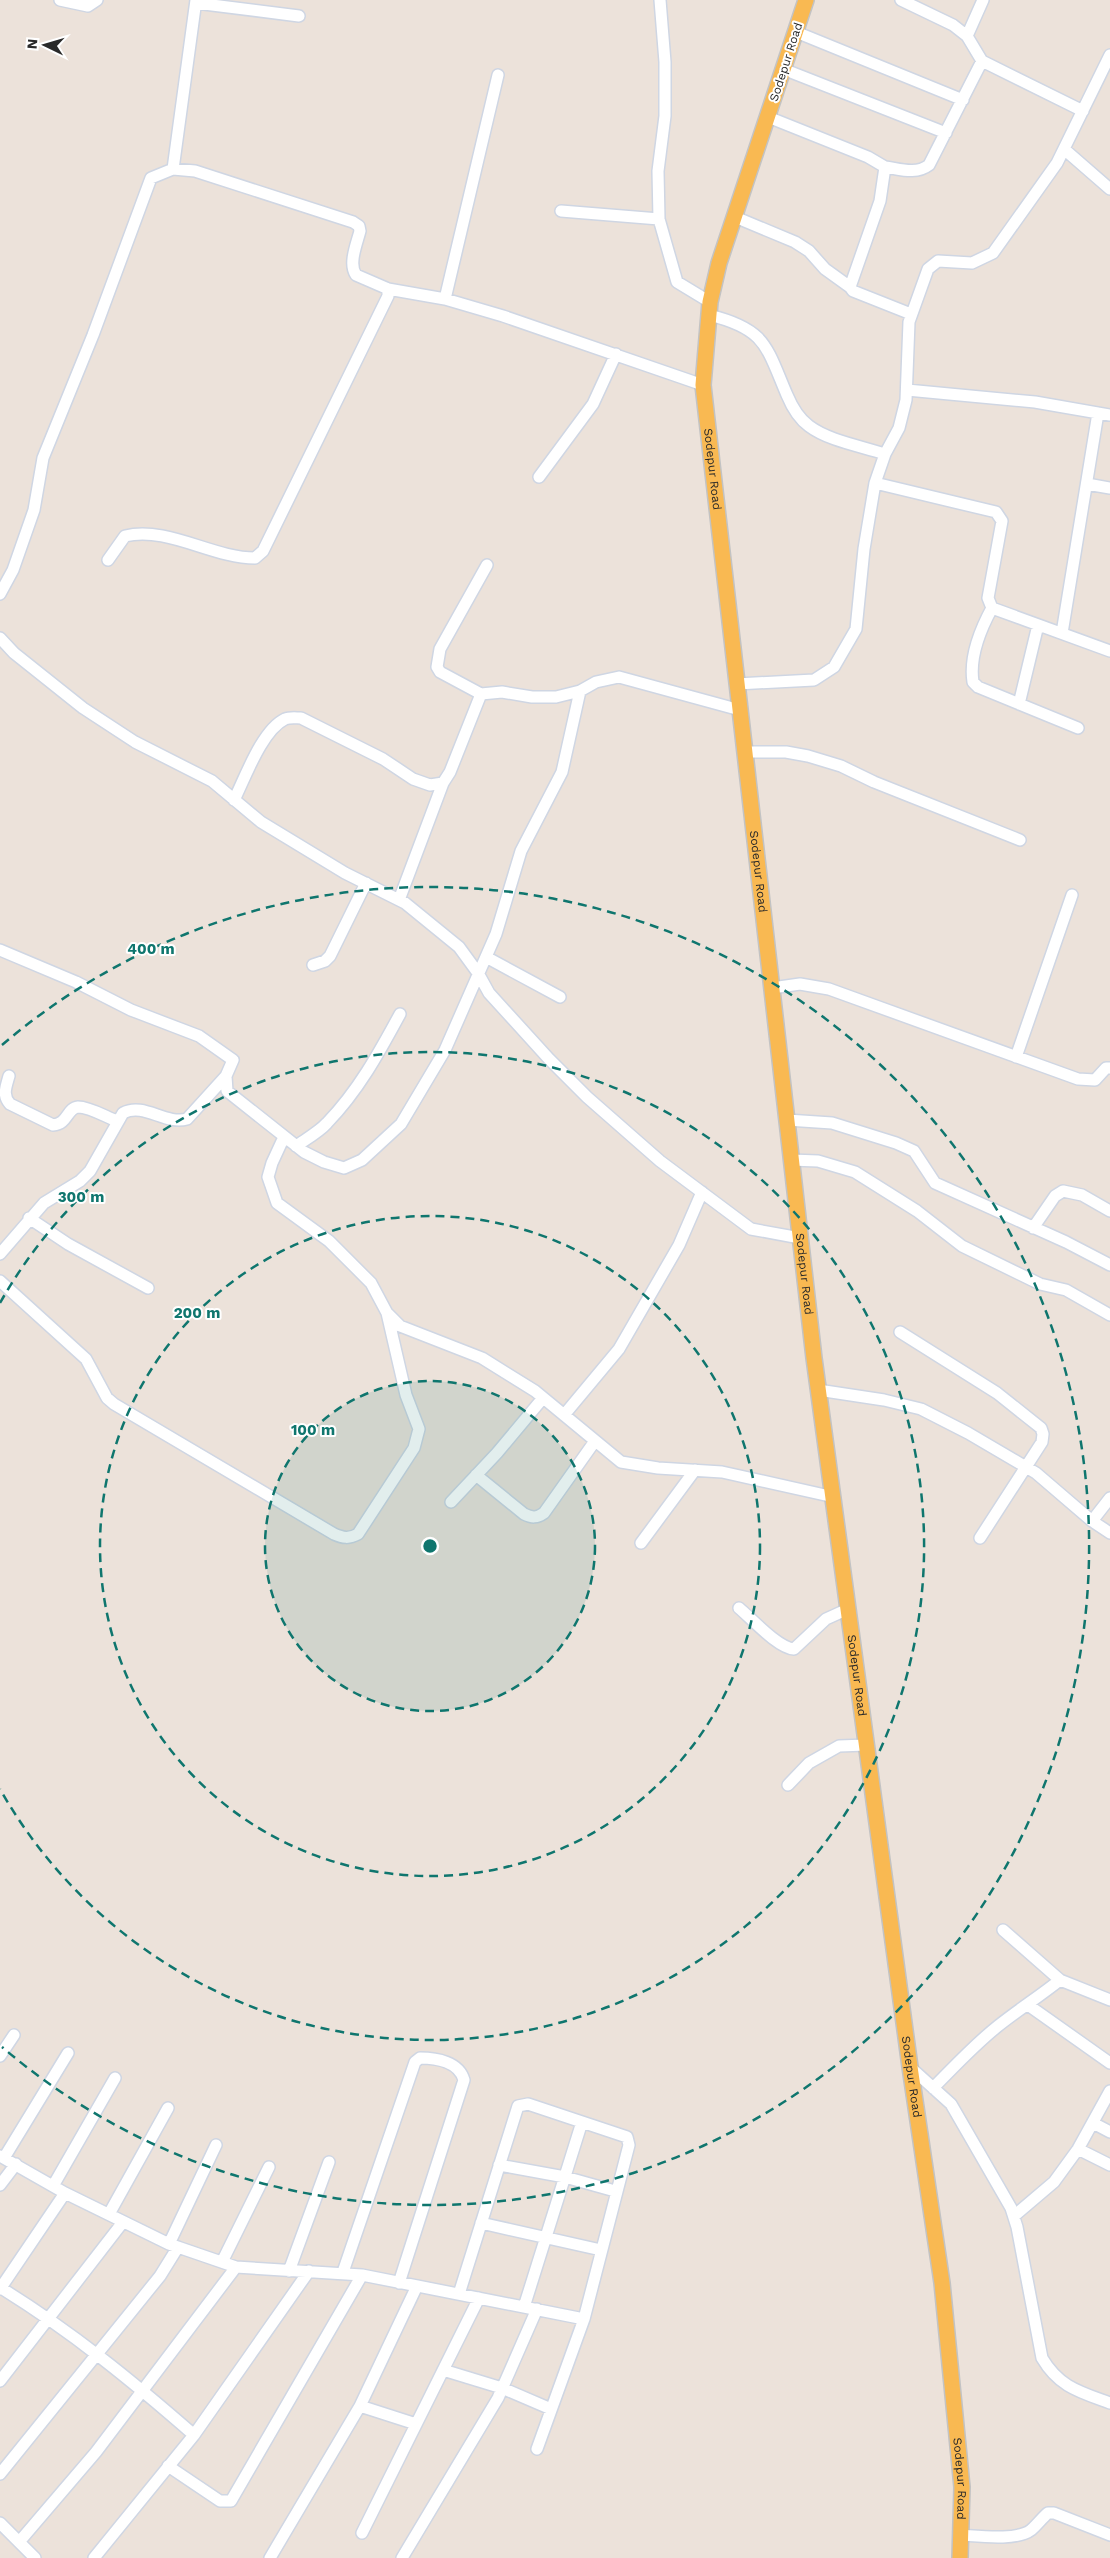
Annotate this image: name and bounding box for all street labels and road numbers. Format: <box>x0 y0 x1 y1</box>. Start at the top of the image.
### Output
street label: Sodepur Road <box>767 21 805 103</box>
street label: Sodepur Road <box>701 427 724 511</box>
street label: Sodepur Road <box>747 830 770 913</box>
street label: Sodepur Road <box>793 1232 816 1316</box>
street label: Sodepur Road <box>845 1634 869 1717</box>
street label: Sodepur Road <box>899 2035 924 2119</box>
street label: Sodepur Road <box>950 2437 969 2520</box>

